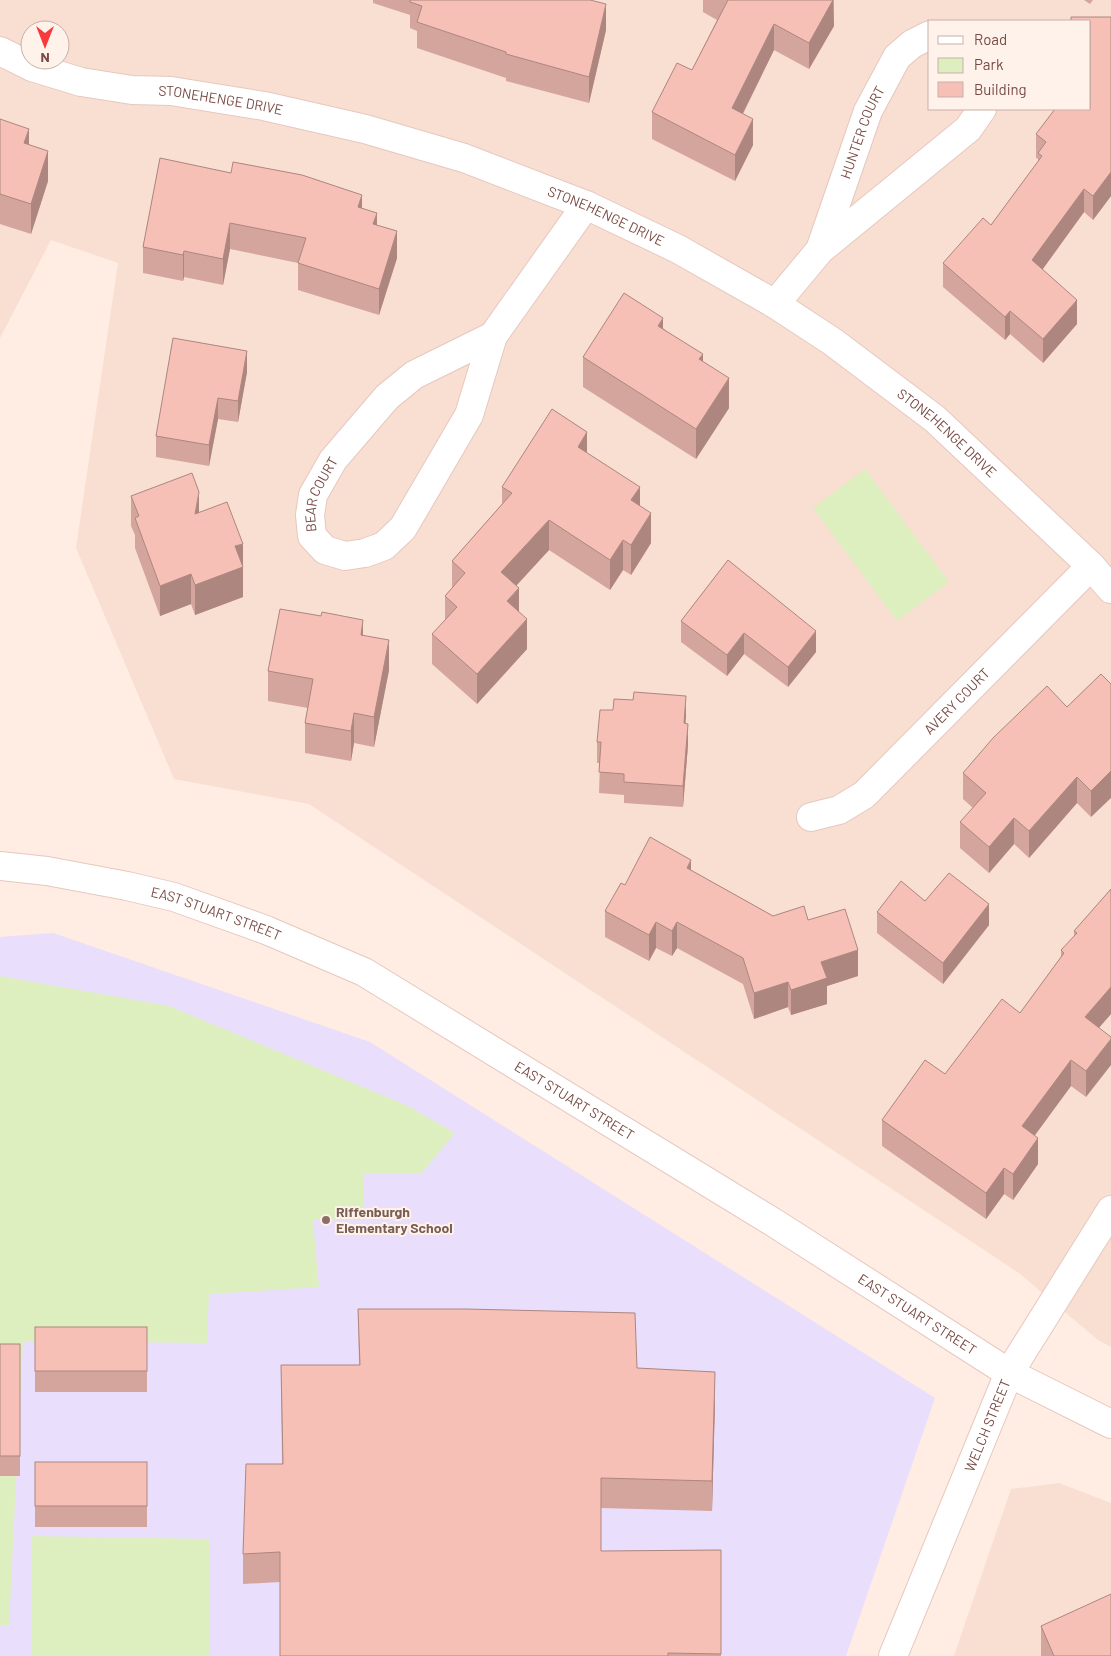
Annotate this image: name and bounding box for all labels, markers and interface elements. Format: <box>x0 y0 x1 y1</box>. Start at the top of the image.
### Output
north arrow <box>20 20 70 70</box>
legend <box>928 20 1091 110</box>
text: Road <box>974 30 1007 48</box>
text: N <box>40 50 50 67</box>
text: Park <box>974 55 1004 73</box>
text: Building <box>974 80 1027 98</box>
street label: STONEHENGE DRIVE <box>158 82 285 118</box>
street label: HUNTER COURT <box>836 83 888 181</box>
street label: STONEHENGE DRIVE <box>545 182 667 249</box>
street label: STONEHENGE DRIVE <box>894 385 1000 480</box>
street label: BEAR COURT <box>301 454 341 533</box>
street label: AVERY COURT <box>920 664 993 738</box>
street label: EAST STUART STREET <box>149 883 284 944</box>
street label: EAST STUART STREET <box>512 1057 638 1143</box>
place label: Riffenburgh Elementary School <box>336 1203 453 1236</box>
marker: Riffenburgh Elementary School <box>320 1214 332 1226</box>
street label: EAST STUART STREET <box>855 1270 980 1358</box>
street label: WELCH STREET <box>960 1377 1014 1474</box>

